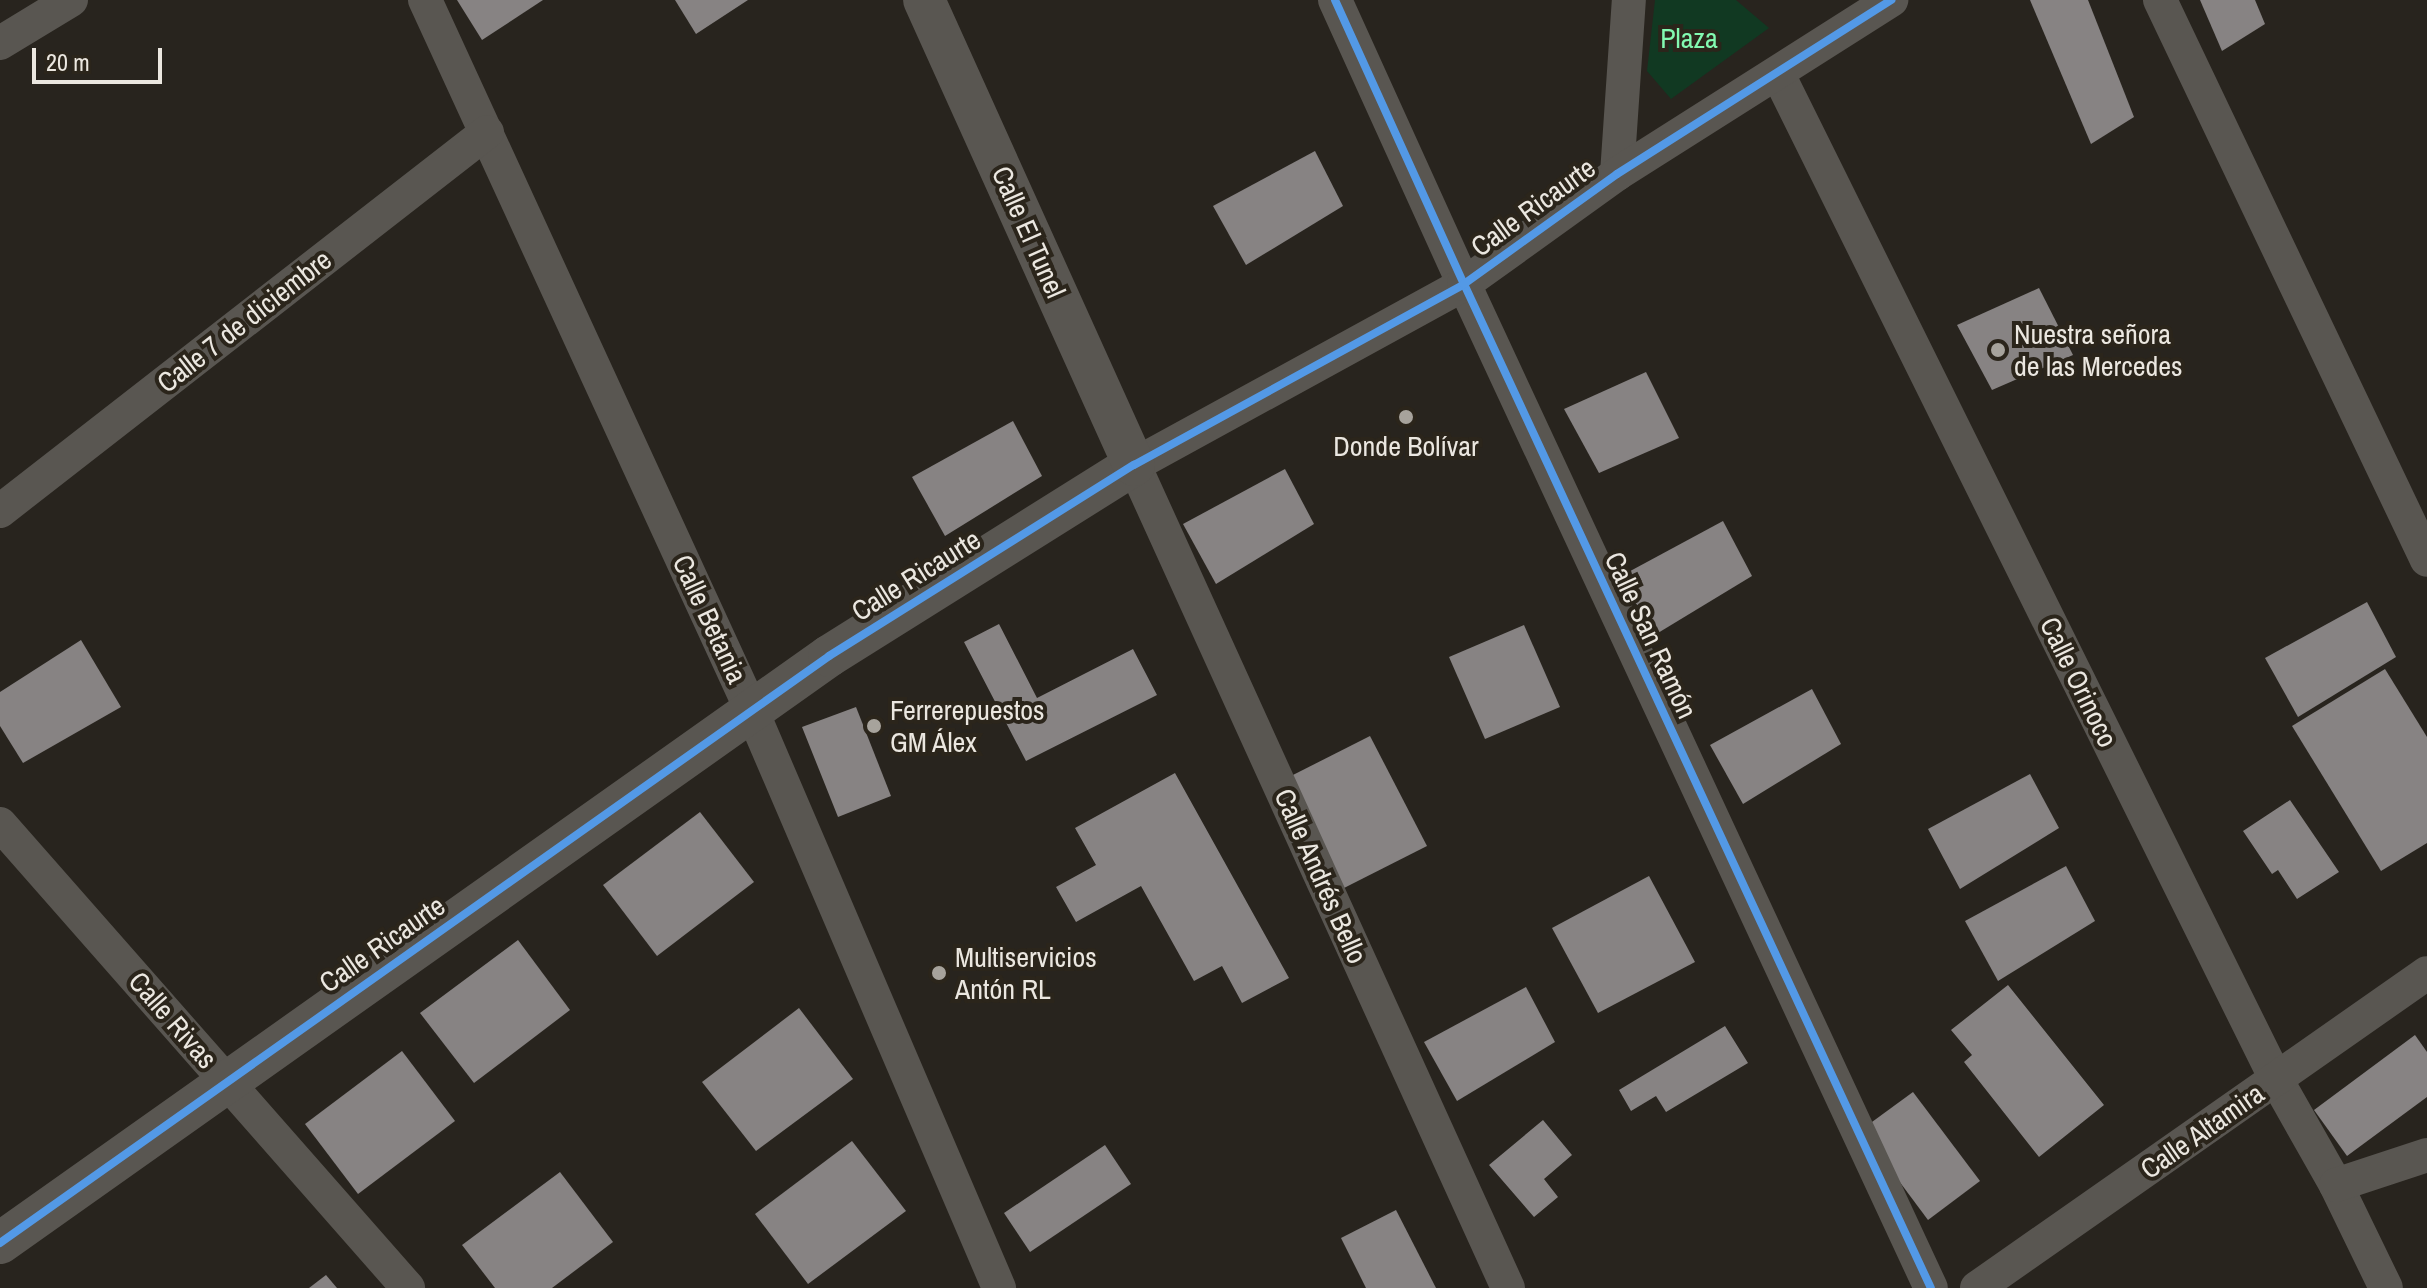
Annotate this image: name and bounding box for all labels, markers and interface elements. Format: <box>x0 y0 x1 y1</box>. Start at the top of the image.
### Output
park label: Plaza <box>1660 21 1718 55</box>
scale bar <box>36 32 166 82</box>
text: 20 m <box>46 46 90 78</box>
street label: Calle Ricaurte <box>1464 151 1602 263</box>
street label: Calle El Tunel <box>985 161 1073 303</box>
street label: Calle 7 de diciembre <box>150 243 338 399</box>
place label: Nuestra señora de las Mercedes <box>2014 317 2182 383</box>
marker: Nuestra señora de las Mercedes <box>1989 341 2007 359</box>
marker: Donde Bolívar <box>1397 408 1415 426</box>
place label: Donde Bolívar <box>1333 429 1479 463</box>
street label: Calle Ricaurte <box>845 522 987 628</box>
street label: Calle San Ramón <box>1598 546 1704 724</box>
street label: Calle Betania <box>666 549 754 689</box>
street label: Calle Orinoco <box>2033 612 2125 752</box>
place label: Ferrerepuestos GM Álex <box>890 693 1045 759</box>
marker: Ferrerepuestos GM Álex <box>865 717 883 735</box>
street label: Calle Andrés Bello <box>1267 783 1375 969</box>
street label: Calle Ricaurte <box>313 889 451 999</box>
place label: Multiservicios Antón RL <box>955 940 1097 1006</box>
marker: Multiservicios Antón RL <box>930 964 948 982</box>
street label: Calle Rivas <box>122 965 224 1075</box>
street label: Calle Altamira <box>2133 1076 2271 1186</box>

